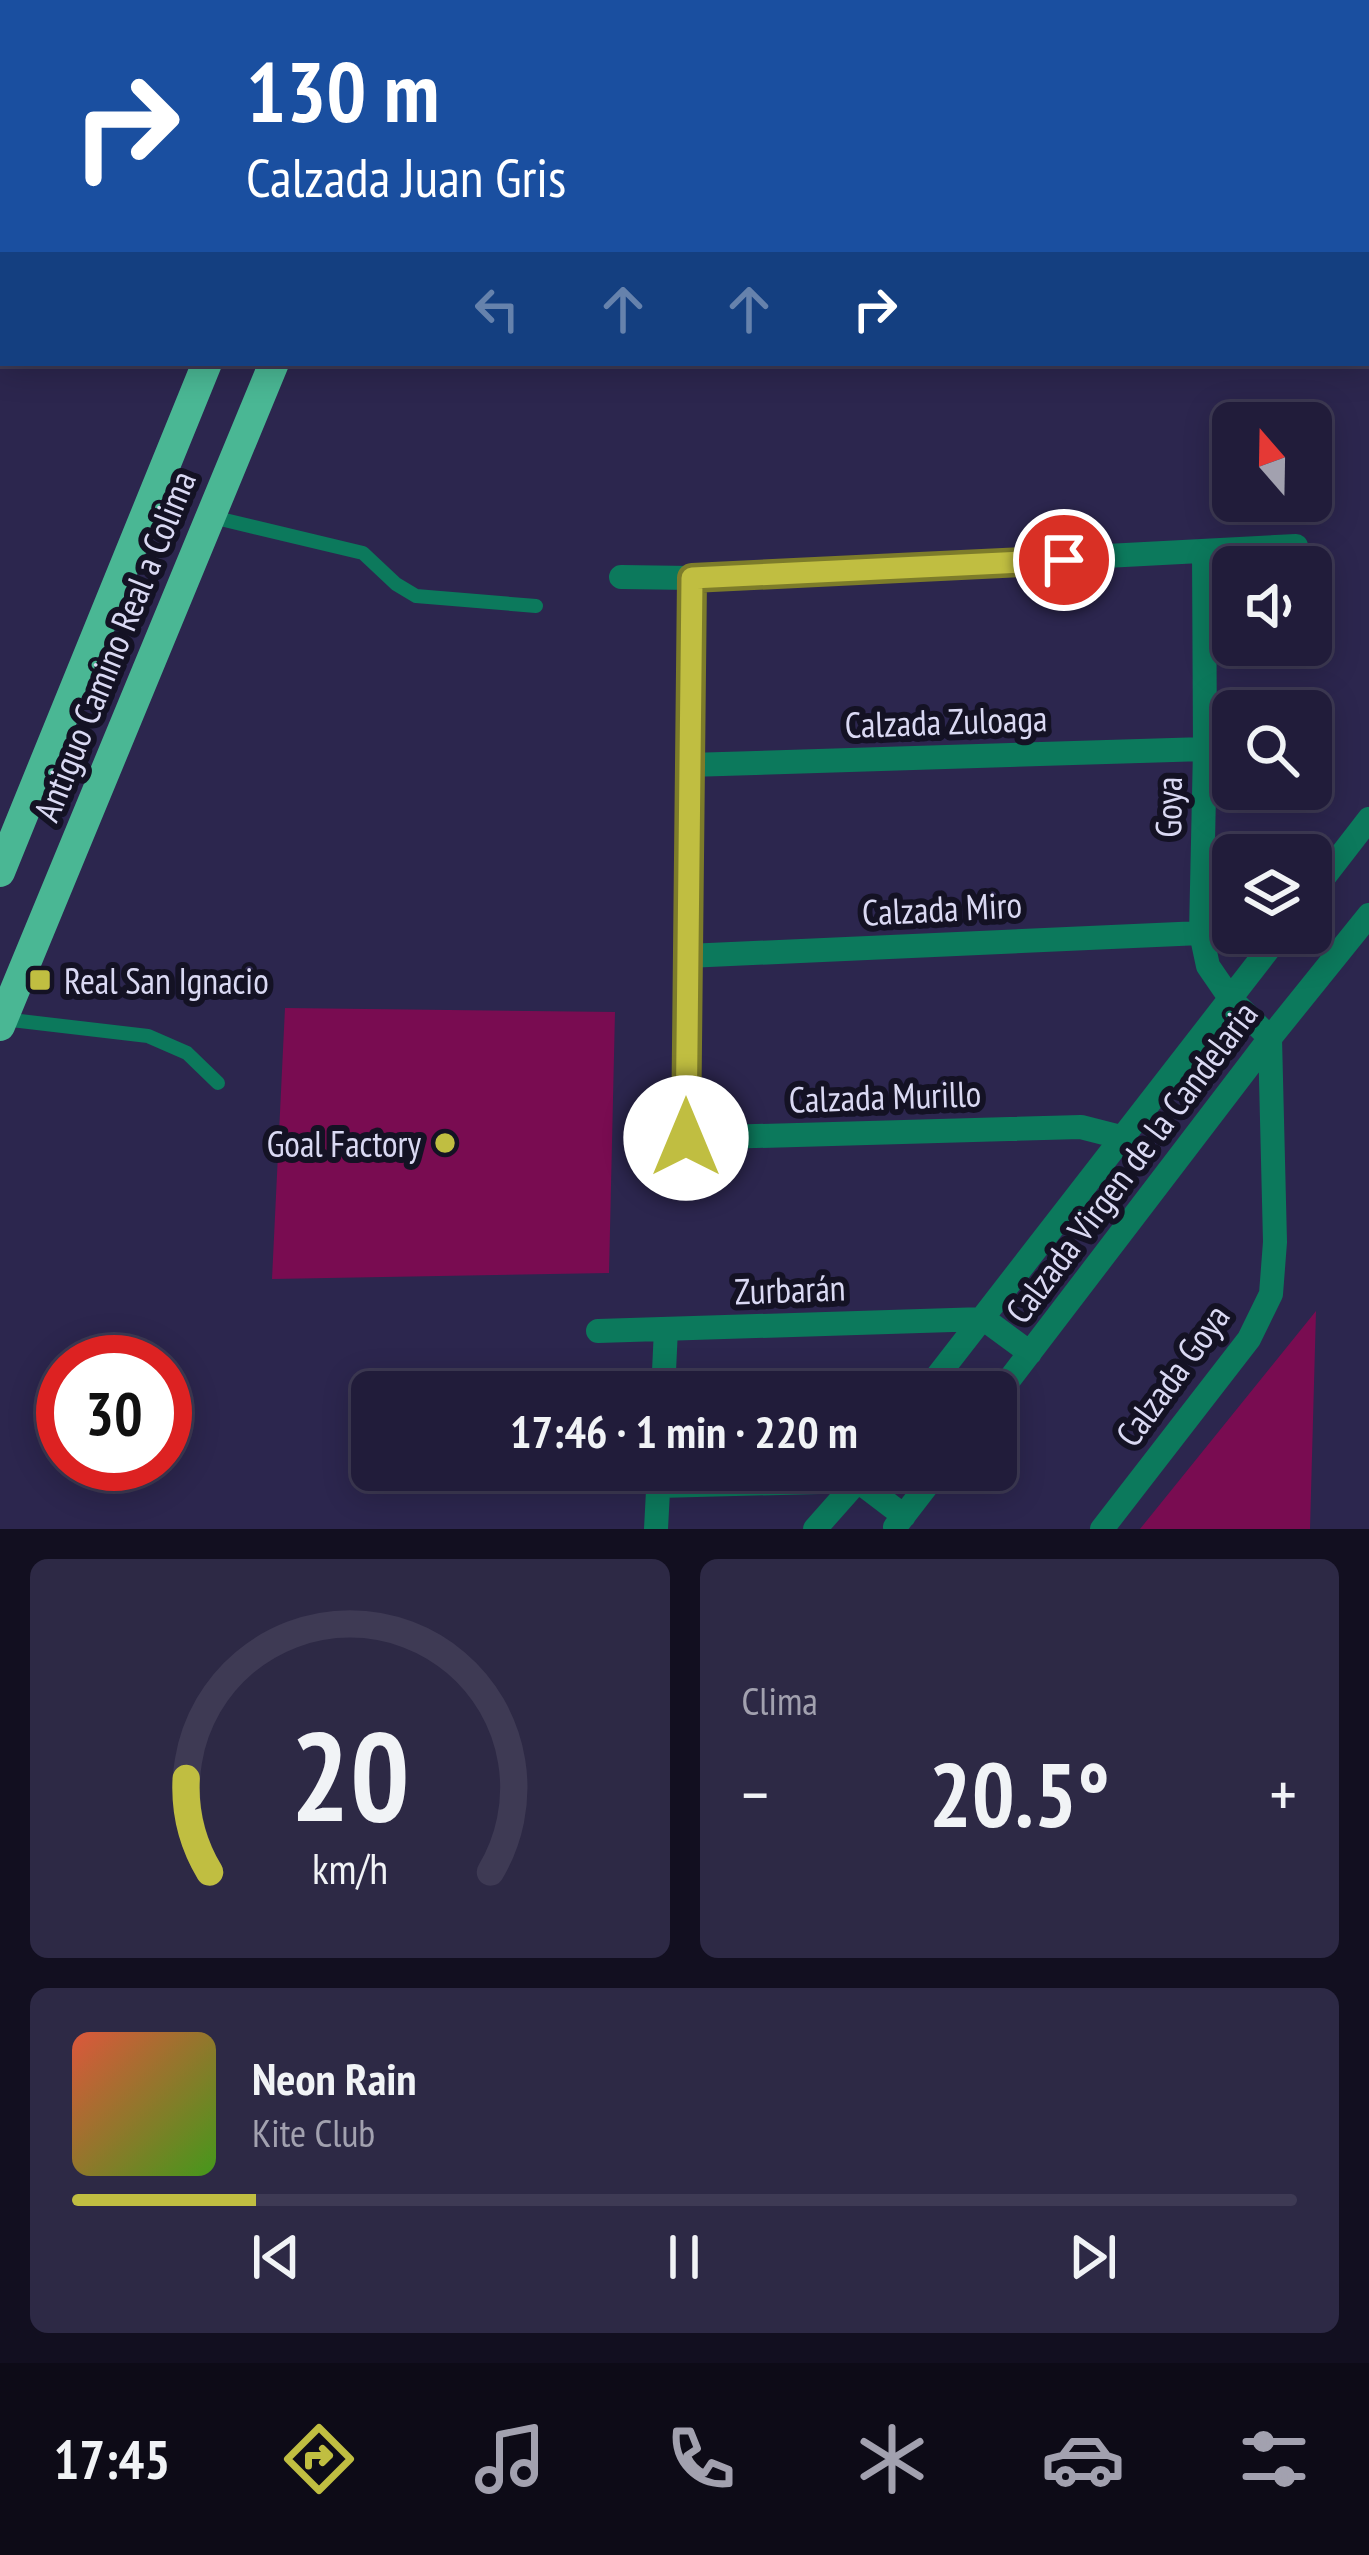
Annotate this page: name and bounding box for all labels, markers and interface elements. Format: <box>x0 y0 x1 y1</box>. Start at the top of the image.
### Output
text: 130 m <box>246 36 439 145</box>
icon: right <box>48 48 204 204</box>
text: Calzada Juan Gris <box>246 142 566 212</box>
icon: left <box>464 276 530 342</box>
icon: ahead <box>590 276 656 342</box>
icon: ahead <box>716 276 782 342</box>
icon: right <box>842 276 908 342</box>
north arrow <box>1212 402 1332 522</box>
map controls <box>1212 402 1332 954</box>
street label: Antiguo Camino Real a Colima <box>22 464 206 828</box>
pin <box>1013 509 1115 611</box>
icon: arrive <box>1031 527 1097 593</box>
button: sound <box>1212 546 1332 666</box>
button: search <box>1212 690 1332 810</box>
street label: Calzada Zuloaga <box>844 694 1048 748</box>
street label: Goya <box>1144 776 1192 838</box>
button: layers <box>1212 834 1332 954</box>
street label: Calzada Miro <box>861 880 1023 936</box>
place label: Real San Ignacio <box>64 957 269 1004</box>
marker: Real San Ignacio <box>27 967 53 993</box>
street label: Calzada Virgen de la Candelaria <box>995 992 1267 1332</box>
street label: Calzada Murillo <box>788 1069 982 1123</box>
position arrow <box>623 1075 749 1201</box>
place label: Goal Factory <box>267 1120 421 1167</box>
marker: Goal Factory <box>432 1130 458 1156</box>
street label: Zurbarán <box>734 1264 846 1314</box>
street label: Calzada Goya <box>1105 1295 1239 1455</box>
speed limit sign: 30 <box>36 1335 192 1491</box>
text: 17:46 · 1 min · 220 m <box>510 1402 858 1460</box>
text: Clima <box>742 1675 818 1726</box>
text: 20 <box>290 1694 409 1855</box>
text: 20.5° <box>929 1735 1110 1852</box>
text: − <box>742 1751 769 1836</box>
text: + <box>1270 1751 1297 1836</box>
text: km/h <box>312 1839 388 1895</box>
text: Neon Rain <box>252 2049 417 2107</box>
text: Kite Club <box>252 2107 375 2158</box>
icon: previous <box>243 2224 309 2290</box>
icon: pause <box>651 2224 717 2290</box>
icon: next <box>1060 2224 1126 2290</box>
icon: directions <box>277 2417 361 2501</box>
icon: music <box>468 2417 552 2501</box>
icon: phone <box>659 2417 743 2501</box>
icon: climate <box>850 2417 934 2501</box>
icon: car <box>1041 2417 1125 2501</box>
icon: filters <box>1232 2417 1316 2501</box>
text: 17:45 <box>53 2424 170 2494</box>

